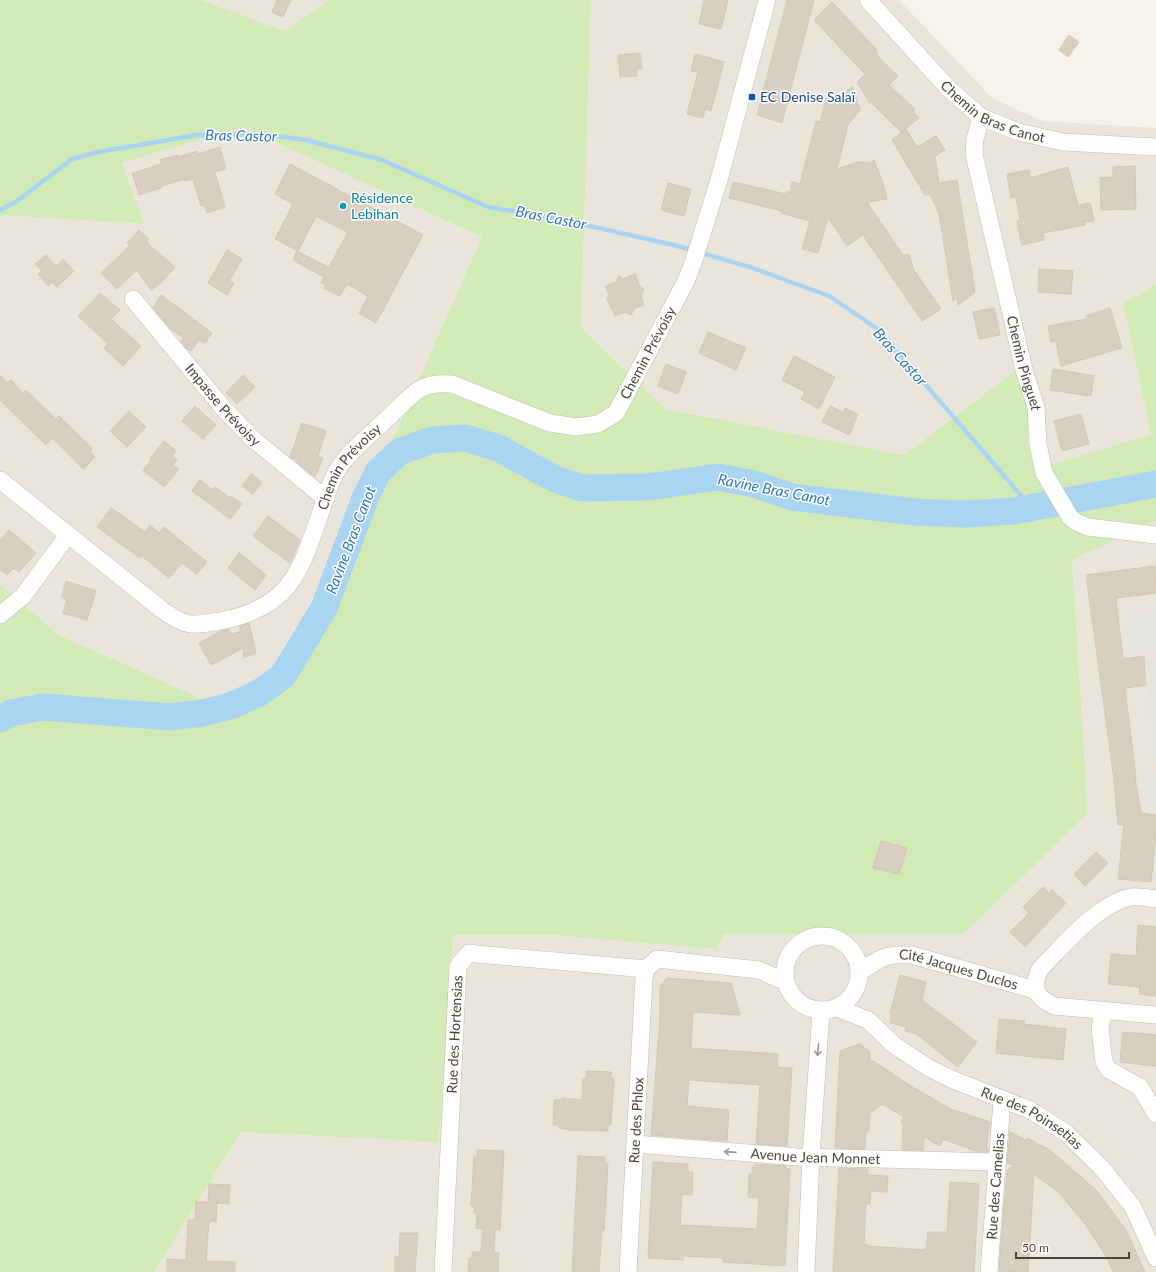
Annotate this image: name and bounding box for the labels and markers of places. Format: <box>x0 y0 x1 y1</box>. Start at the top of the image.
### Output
place label: EC Denise Salaï <box>760 88 856 105</box>
marker: EC Denise Salaï <box>747 92 757 102</box>
place label: Résidence Lebihan <box>351 189 413 222</box>
marker: Résidence Lebihan <box>338 201 348 211</box>

